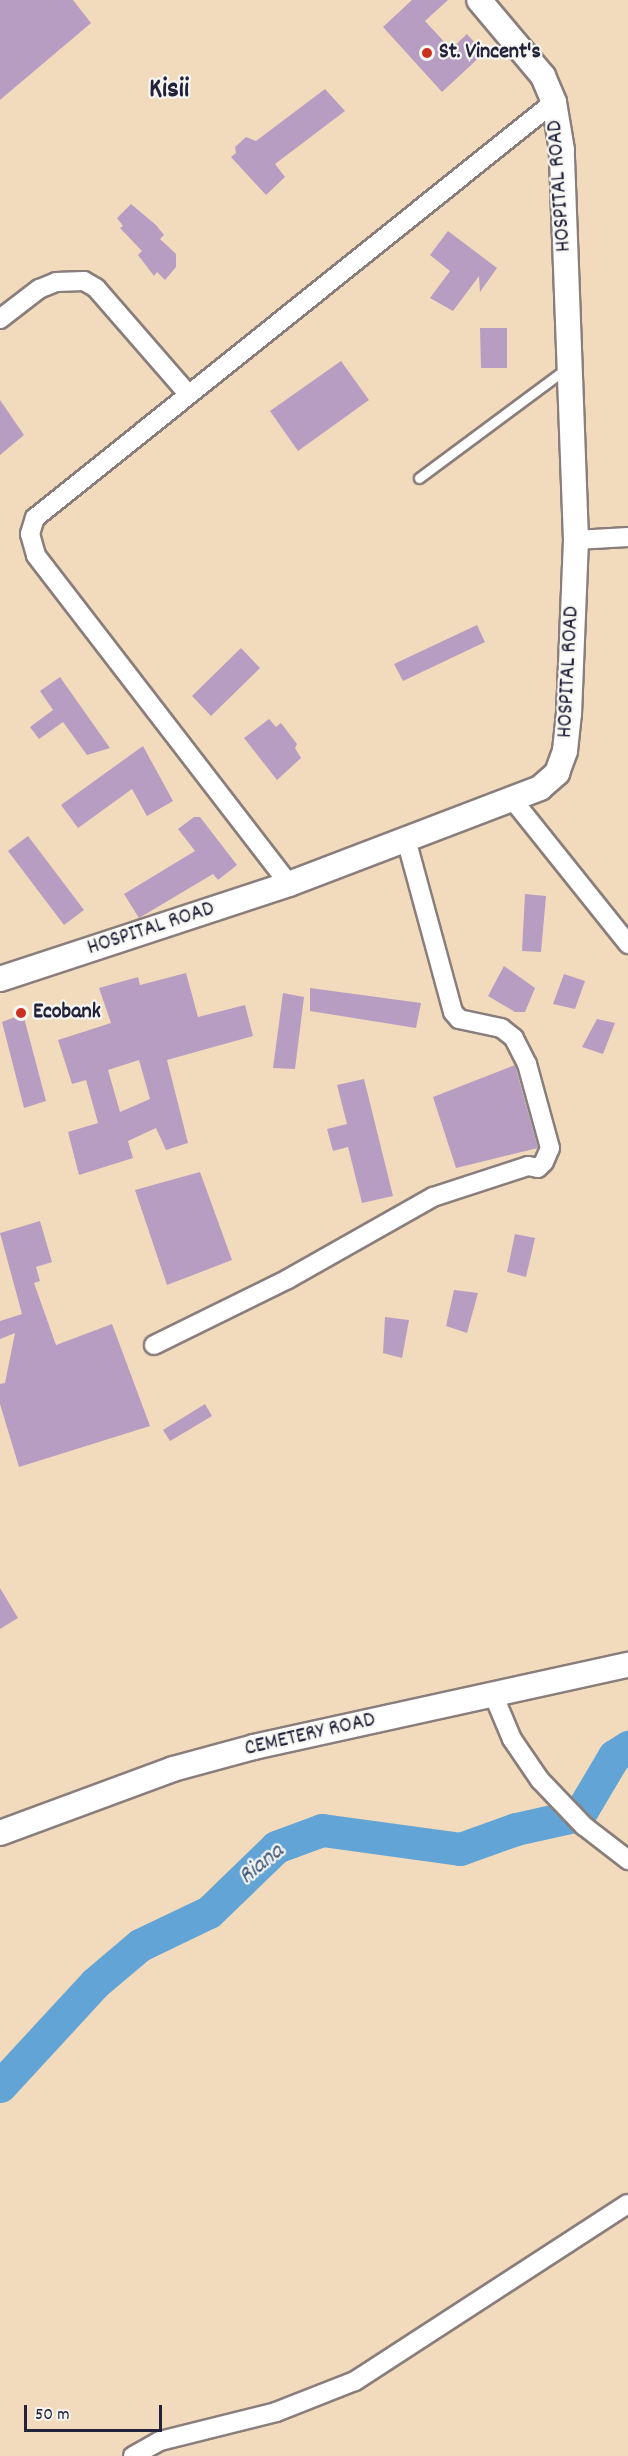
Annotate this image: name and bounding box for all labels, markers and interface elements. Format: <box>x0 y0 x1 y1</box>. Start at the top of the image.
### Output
place label: St. Vincent's <box>439 40 541 66</box>
marker: St. Vincent's <box>420 46 434 60</box>
district label: Kisii <box>149 74 189 108</box>
street label: HOSPITAL ROAD <box>542 119 578 253</box>
street label: HOSPITAL ROAD <box>552 605 586 739</box>
street label: HOSPITAL ROAD <box>84 896 218 962</box>
place label: Ecobank <box>33 1000 101 1026</box>
marker: Ecobank <box>14 1006 28 1020</box>
street label: CEMETERY ROAD <box>242 1707 378 1763</box>
water label: Riana <box>234 1838 290 1892</box>
scale bar <box>27 2393 165 2431</box>
text: 50 m <box>35 2403 70 2428</box>

